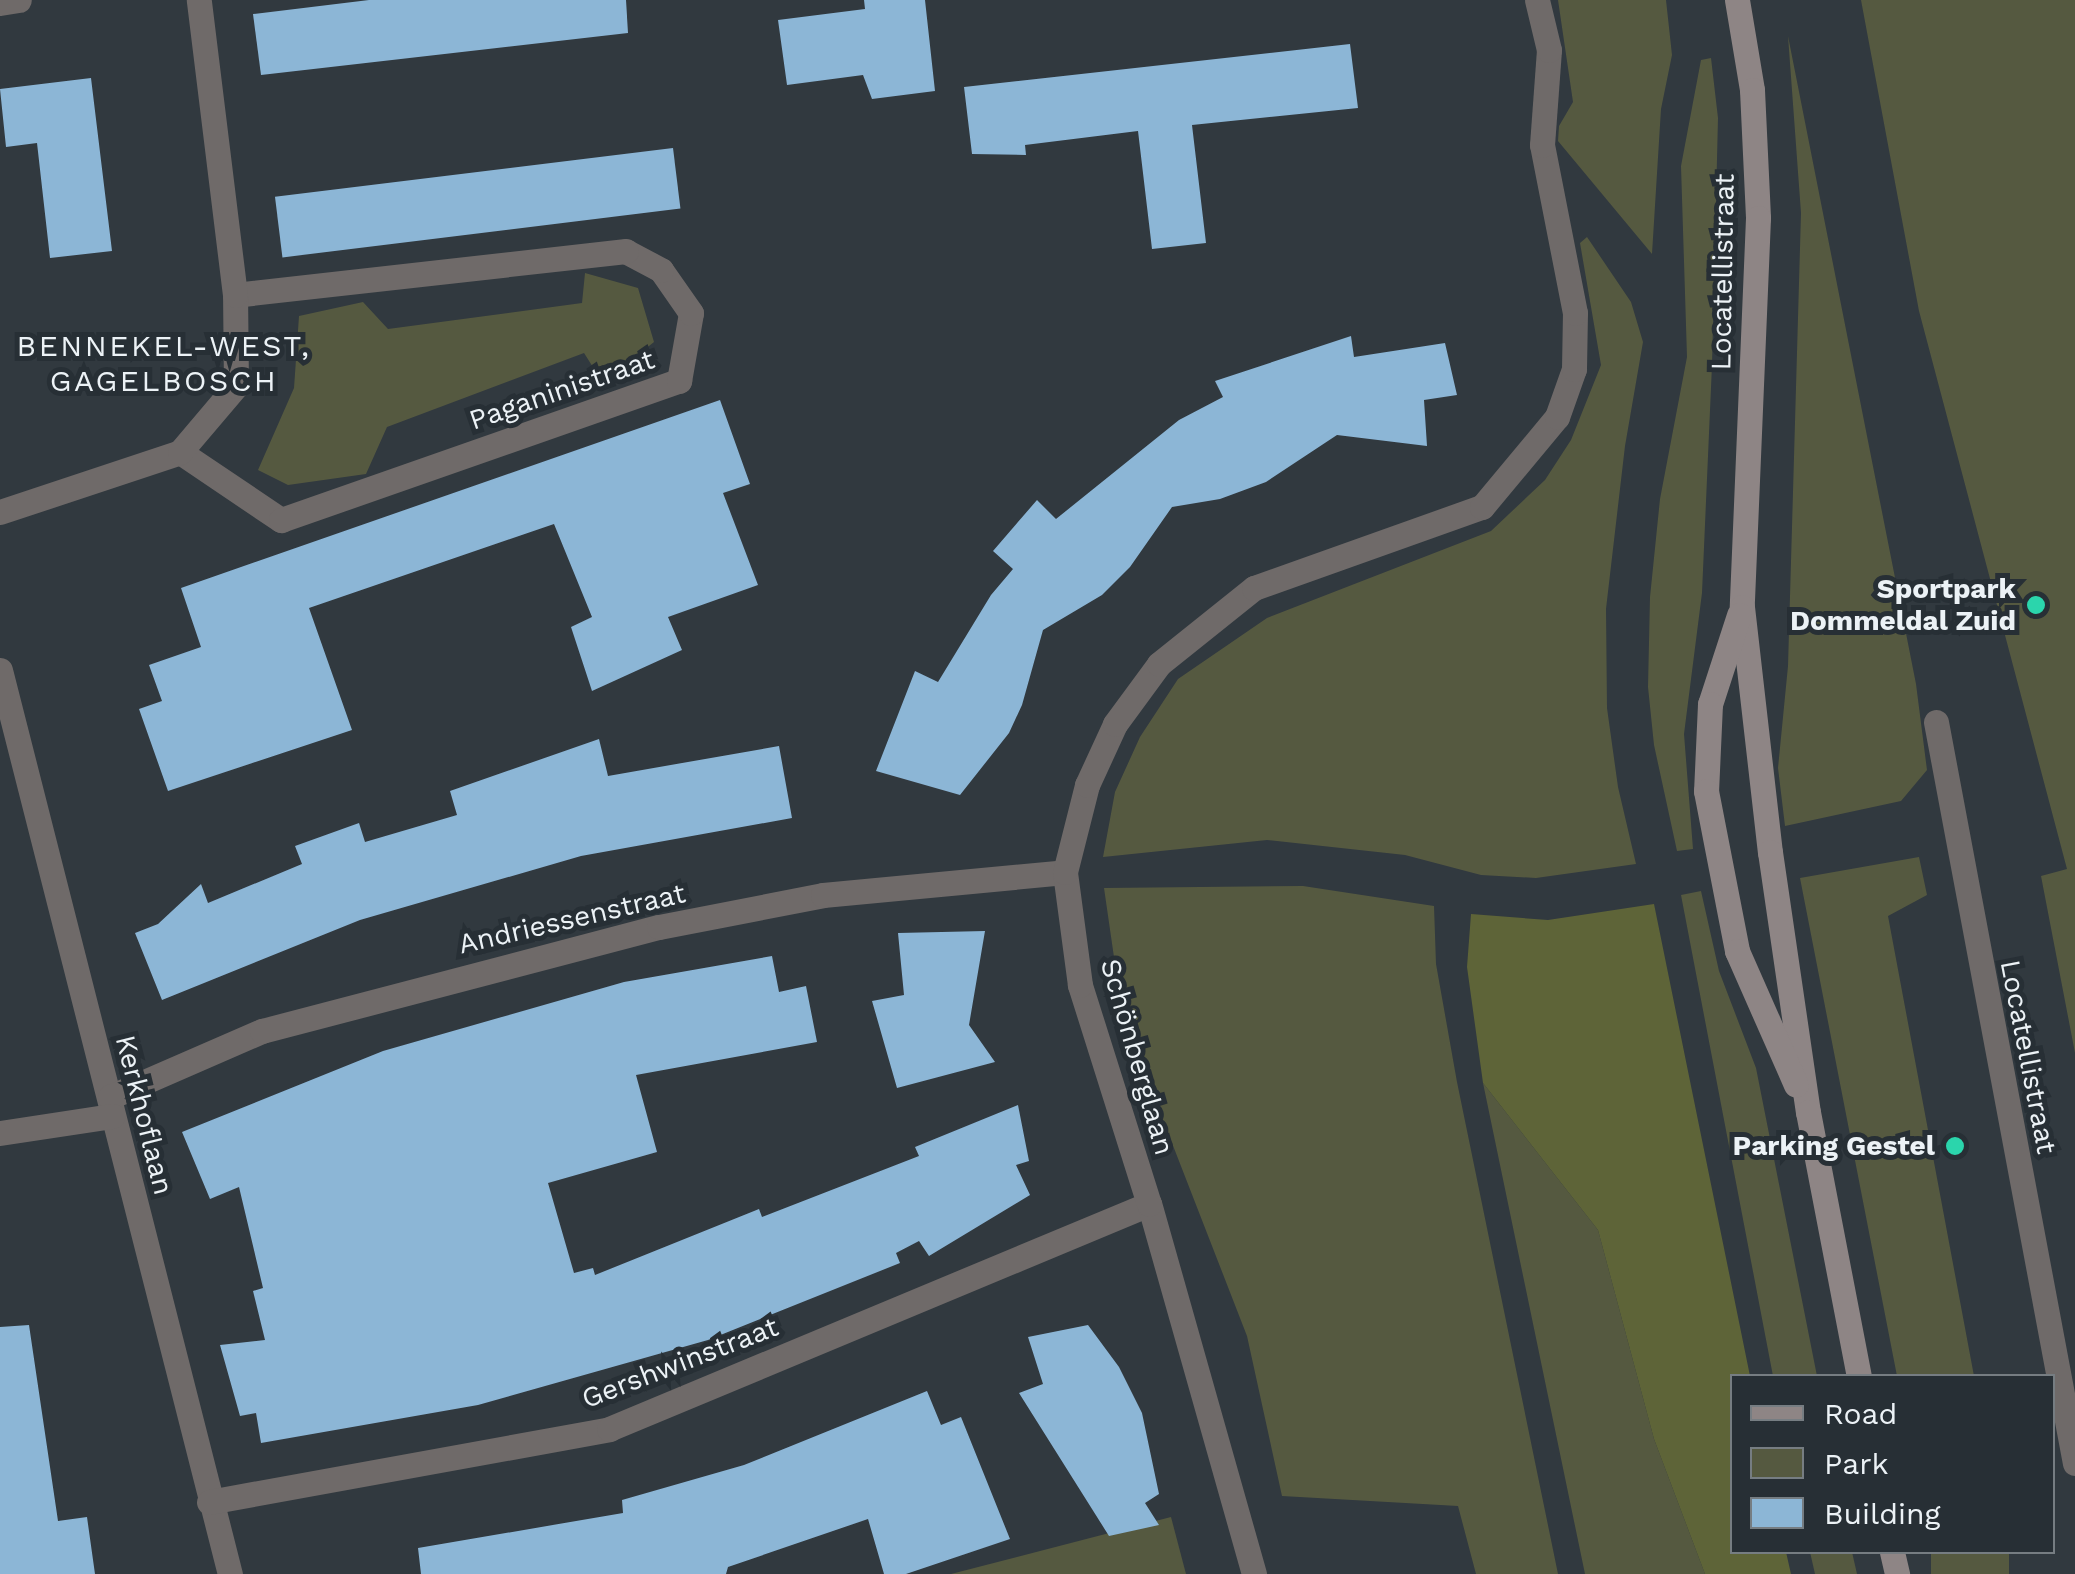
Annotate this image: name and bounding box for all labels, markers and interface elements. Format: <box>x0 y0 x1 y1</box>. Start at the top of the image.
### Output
street label: Locatellistraat <box>1704 173 1742 371</box>
district label: BENNEKEL-WEST, GAGELBOSCH <box>17 328 311 398</box>
street label: Paganinistraat <box>465 343 659 437</box>
place label: Sportpark Dommeldal Zuid <box>1790 572 2016 638</box>
marker: Sportpark Dommeldal Zuid <box>2025 594 2047 616</box>
street label: Andriessenstraat <box>455 877 689 961</box>
street label: Schönberglaan <box>1093 955 1181 1159</box>
street label: Locatellistraat <box>1993 957 2063 1157</box>
street label: Kerkhoflaan <box>108 1032 180 1198</box>
place label: Parking Gestel <box>1732 1129 1935 1163</box>
marker: Parking Gestel <box>1944 1135 1966 1157</box>
street label: Gershwinstraat <box>577 1310 783 1416</box>
legend <box>1730 1374 2055 1554</box>
text: Road <box>1824 1396 1897 1431</box>
text: Park <box>1824 1446 1889 1481</box>
text: Building <box>1824 1496 1941 1531</box>

